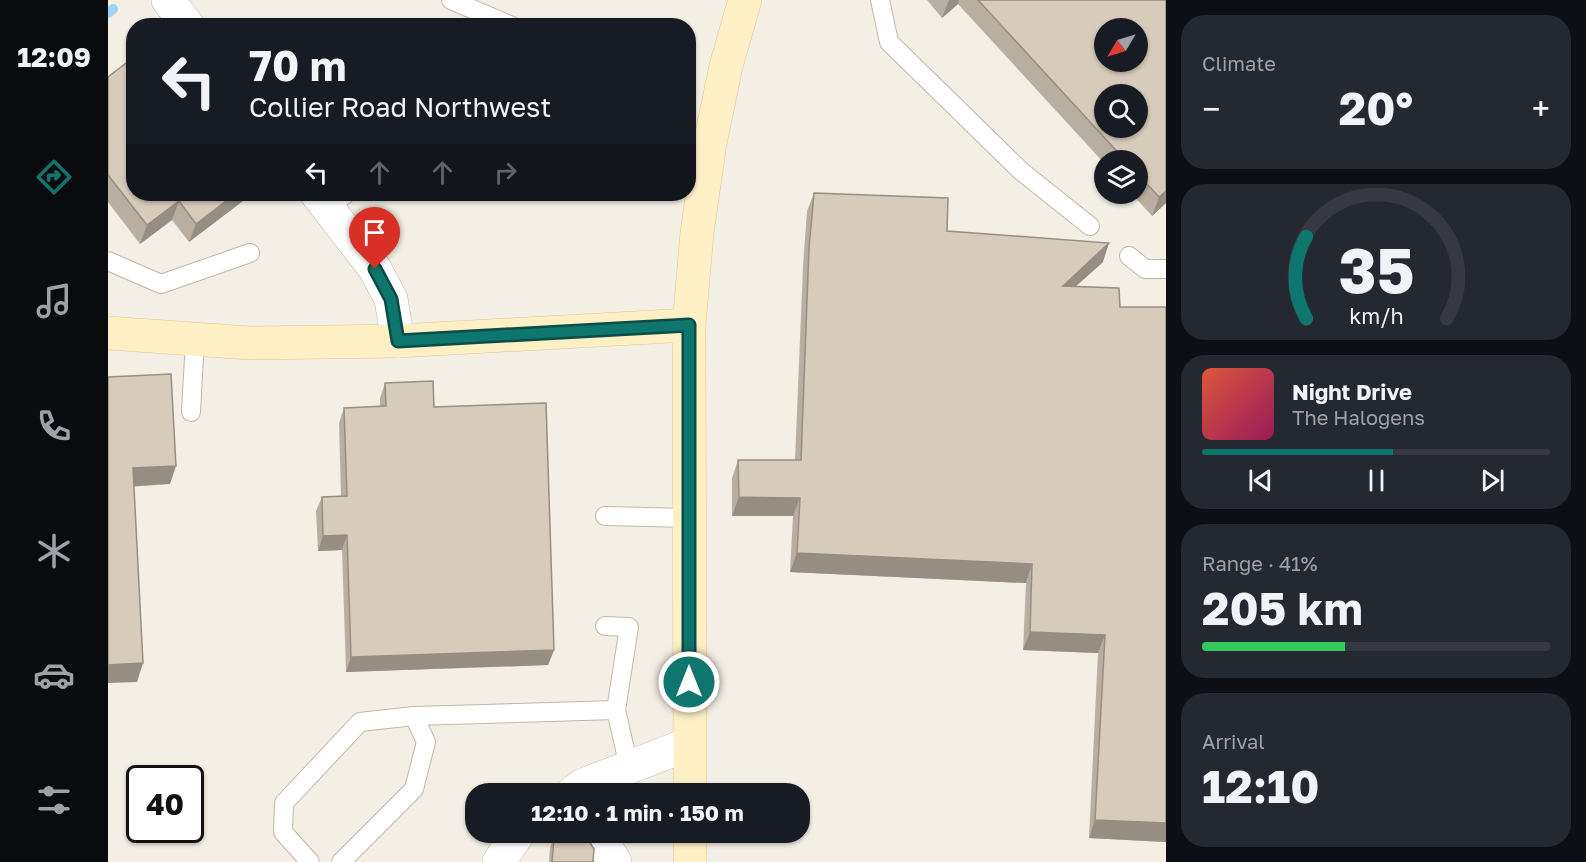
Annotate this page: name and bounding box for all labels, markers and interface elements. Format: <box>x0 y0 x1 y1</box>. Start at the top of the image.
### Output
north arrow <box>1094 18 1148 72</box>
map controls <box>1094 18 1148 204</box>
text: 70 m <box>249 40 346 90</box>
text: 12:09 <box>17 41 91 73</box>
icon: left <box>150 42 228 120</box>
text: Climate <box>1202 51 1276 75</box>
text: 20° <box>1339 81 1413 135</box>
button: search <box>1094 84 1148 138</box>
text: − <box>1202 89 1220 128</box>
text: + <box>1532 89 1550 128</box>
text: Collier Road Northwest <box>249 91 551 123</box>
button: layers <box>1094 150 1148 204</box>
icon: directions <box>33 156 75 198</box>
icon: left <box>300 156 333 189</box>
icon: ahead <box>363 156 396 189</box>
icon: ahead <box>426 156 459 189</box>
icon: right <box>489 156 522 189</box>
pin <box>349 207 400 269</box>
icon: arrive <box>358 216 391 249</box>
text: 35 <box>1338 232 1414 307</box>
icon: music <box>33 280 75 322</box>
text: km/h <box>1349 303 1403 329</box>
text: Night Drive <box>1292 378 1412 405</box>
icon: phone <box>33 405 75 447</box>
text: The Halogens <box>1292 405 1425 429</box>
icon: previous <box>1244 464 1277 497</box>
icon: pause <box>1360 464 1393 497</box>
icon: next <box>1476 464 1509 497</box>
icon: climate <box>33 530 75 572</box>
text: Range · 41% <box>1202 551 1318 575</box>
text: 205 km <box>1202 581 1363 635</box>
position arrow <box>657 650 721 714</box>
icon: car <box>33 654 75 696</box>
text: Arrival <box>1202 729 1265 753</box>
text: 12:10 <box>1202 759 1319 813</box>
speed limit sign: 40 <box>126 765 204 843</box>
icon: filters <box>33 779 75 821</box>
text: 12:10 · 1 min · 150 m <box>531 799 744 826</box>

